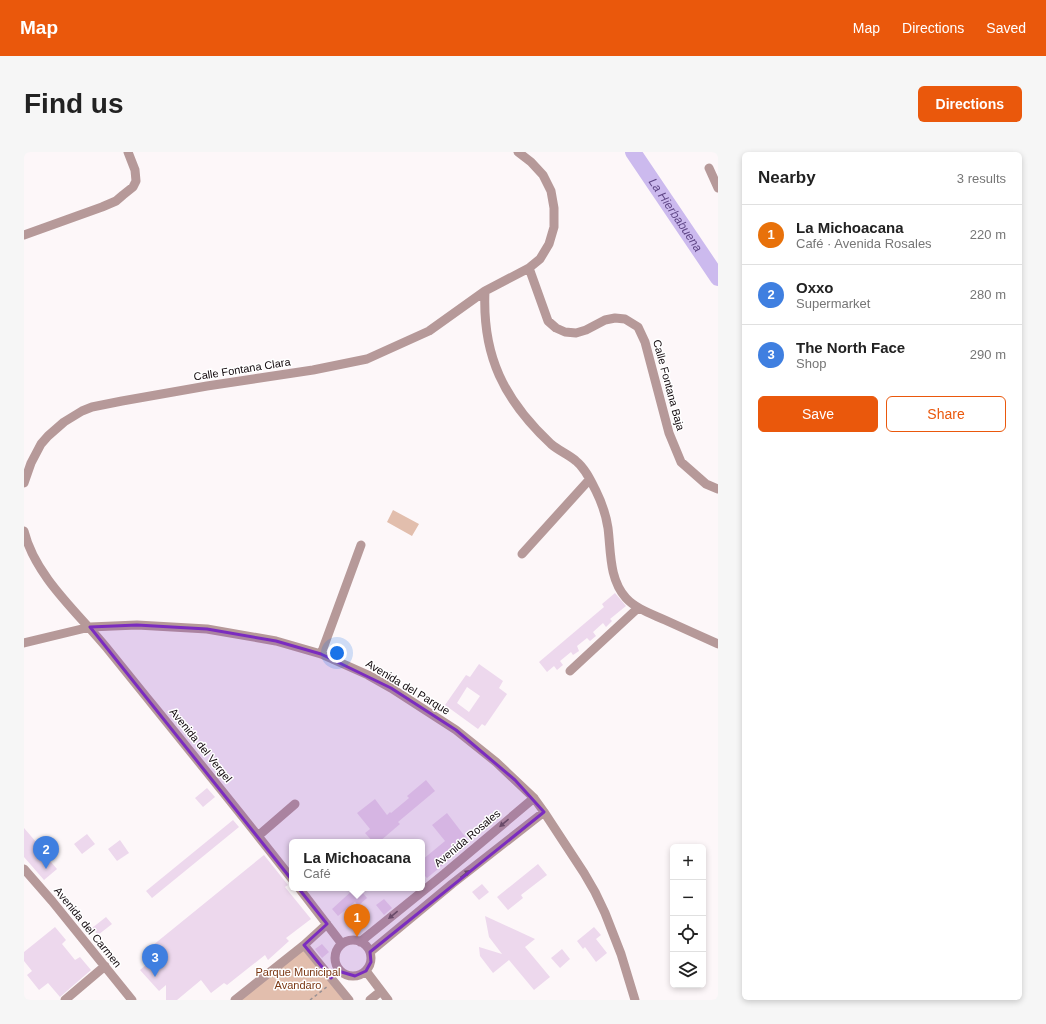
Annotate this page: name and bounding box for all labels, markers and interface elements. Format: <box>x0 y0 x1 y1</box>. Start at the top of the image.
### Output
text: Map <box>20 17 58 38</box>
text: Map <box>853 20 880 36</box>
text: Directions <box>902 20 964 36</box>
text: Saved <box>986 20 1026 36</box>
button: Directions <box>918 86 1022 122</box>
text: Find us <box>24 88 124 119</box>
text: Nearby <box>758 168 816 187</box>
text: 3 results <box>957 171 1006 186</box>
water label: La Hierbabuena <box>646 176 705 255</box>
text: La Michoacana <box>796 219 904 236</box>
text: 1 <box>767 227 775 242</box>
text: 220 m <box>970 227 1006 242</box>
text: Café · Avenida Rosales <box>796 236 932 251</box>
text: Oxxo <box>796 279 834 296</box>
text: 2 <box>767 287 775 302</box>
text: 280 m <box>970 287 1006 302</box>
text: Supermarket <box>796 296 870 311</box>
street label: Calle Fontana Baja <box>651 338 687 433</box>
text: The North Face <box>796 339 905 356</box>
text: 3 <box>767 347 775 362</box>
text: 290 m <box>970 347 1006 362</box>
street label: Calle Fontana Clara <box>193 355 292 383</box>
text: Shop <box>796 356 826 371</box>
button: Save <box>758 396 878 432</box>
button: Share <box>886 396 1006 432</box>
your location <box>327 643 347 663</box>
street label: Avenida del Parque <box>364 657 452 717</box>
street label: Avenida del Vergel <box>168 706 234 784</box>
street label: Avenida Rosales <box>432 807 503 869</box>
one-way arrow <box>499 819 509 828</box>
pin: 2 <box>33 836 59 869</box>
popup <box>289 839 425 891</box>
map controls <box>670 844 706 988</box>
button: + <box>670 844 706 880</box>
text: La Michoacana <box>303 849 411 866</box>
text: Café <box>303 866 331 881</box>
one-way arrow <box>459 869 470 878</box>
button: − <box>670 880 706 916</box>
street label: Avenida del Carmen <box>52 885 124 969</box>
pin: 1 <box>344 904 370 937</box>
one-way arrow <box>388 911 399 919</box>
button: locate <box>670 916 706 952</box>
pin: 3 <box>142 944 168 977</box>
button: layers <box>670 952 706 988</box>
park label: Parque Municipal Avandaro <box>256 966 341 991</box>

